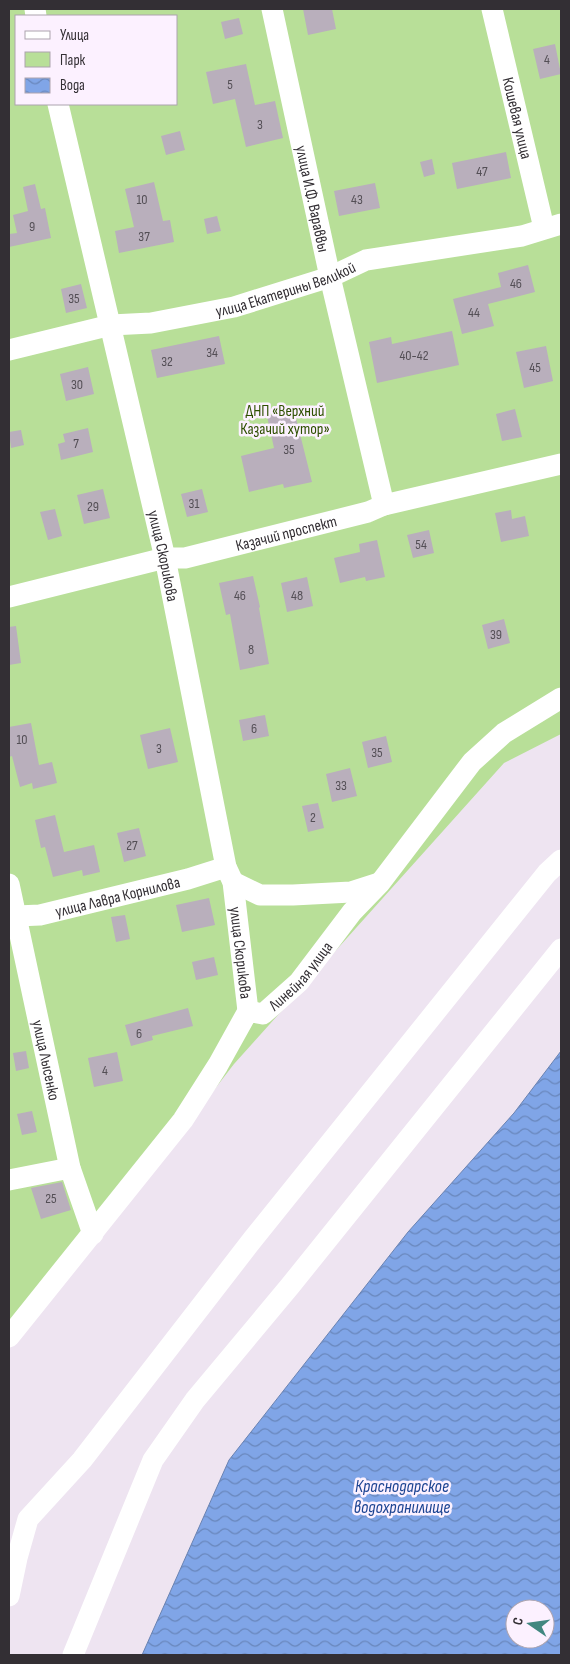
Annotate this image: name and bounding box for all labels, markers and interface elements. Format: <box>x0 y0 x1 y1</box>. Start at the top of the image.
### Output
legend <box>15 15 178 105</box>
text: Улица <box>60 26 89 45</box>
text: Парк <box>60 51 86 70</box>
house number: 4 <box>544 51 550 68</box>
text: Вода <box>60 76 85 95</box>
house number: 5 <box>227 76 233 93</box>
street label: Кошевая улица <box>498 76 535 161</box>
house number: 3 <box>257 116 263 133</box>
street label: улица И.Ф. Вараввы <box>291 144 332 254</box>
house number: 47 <box>476 163 488 180</box>
house number: 10 <box>136 191 148 208</box>
house number: 43 <box>351 191 363 208</box>
house number: 9 <box>29 218 35 235</box>
house number: 37 <box>138 228 150 245</box>
street label: улица Екатерины Великой <box>214 258 359 321</box>
house number: 46 <box>510 275 522 292</box>
house number: 35 <box>68 290 80 307</box>
house number: 44 <box>468 304 480 321</box>
house number: 34 <box>206 344 218 361</box>
house number: 40-42 <box>400 347 429 364</box>
house number: 32 <box>161 353 173 370</box>
house number: 45 <box>529 359 541 376</box>
house number: 30 <box>71 376 83 393</box>
park label: ДНП «Верхний Казачий хутор» <box>240 402 330 439</box>
house number: 7 <box>73 435 79 452</box>
house number: 35 <box>283 441 295 458</box>
house number: 31 <box>189 495 199 512</box>
house number: 29 <box>87 498 99 515</box>
street label: улица Скорикова <box>143 509 181 603</box>
street label: Казачий проспект <box>234 512 339 556</box>
house number: 54 <box>415 536 427 553</box>
house number: 46 <box>234 587 246 604</box>
house number: 48 <box>291 587 303 604</box>
house number: 39 <box>490 626 502 643</box>
house number: 8 <box>248 641 254 658</box>
house number: 6 <box>251 720 257 737</box>
house number: 10 <box>16 731 28 748</box>
house number: 3 <box>156 740 162 757</box>
house number: 35 <box>371 744 383 761</box>
house number: 33 <box>335 777 347 794</box>
house number: 2 <box>310 809 316 826</box>
house number: 27 <box>126 837 138 854</box>
street label: улица Лавра Корнилова <box>53 873 182 922</box>
street label: улица Скорикова <box>225 906 255 1000</box>
street label: Линейная улица <box>265 938 337 1016</box>
street label: улица Лысенко <box>27 1018 63 1102</box>
house number: 6 <box>136 1025 142 1042</box>
house number: 4 <box>102 1062 108 1079</box>
house number: 25 <box>45 1190 57 1207</box>
water label: Краснодарское водохранилище <box>354 1476 450 1518</box>
north arrow <box>505 1599 555 1649</box>
text: С <box>509 1616 527 1627</box>

